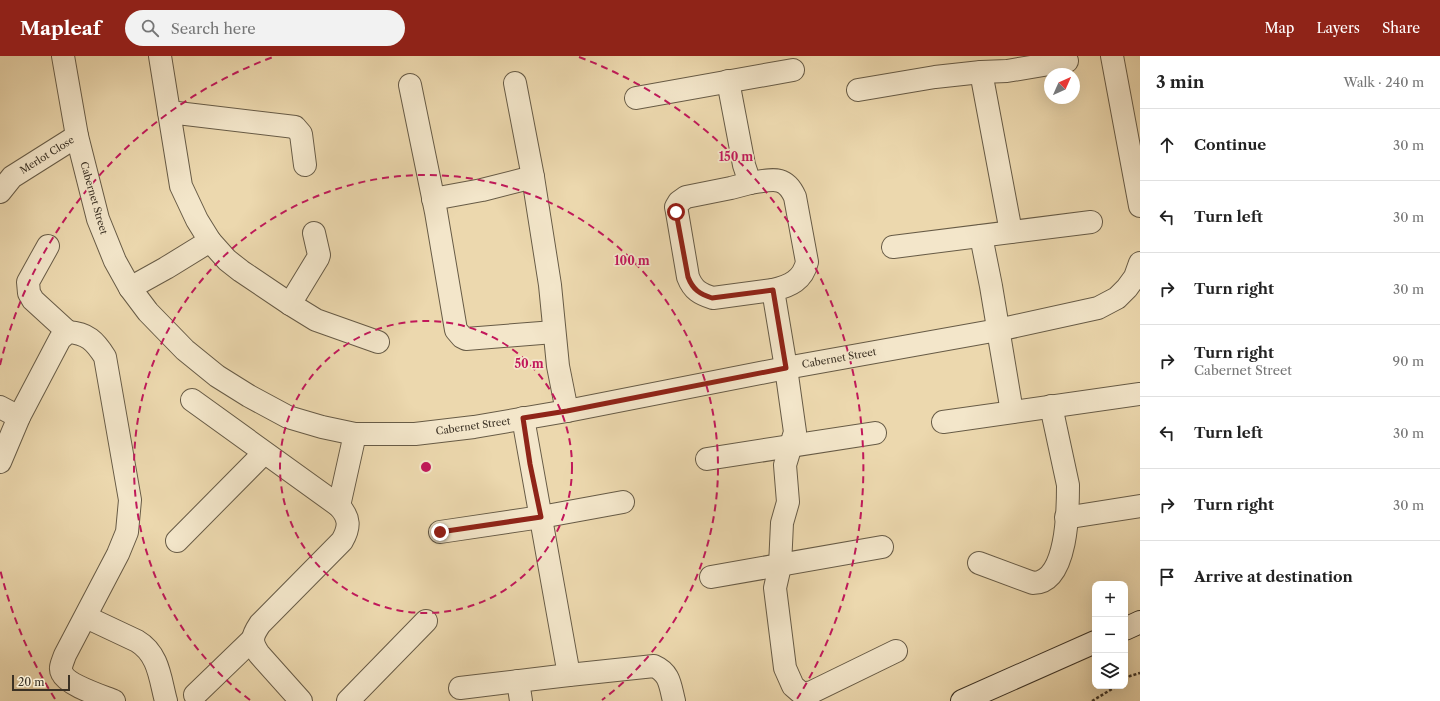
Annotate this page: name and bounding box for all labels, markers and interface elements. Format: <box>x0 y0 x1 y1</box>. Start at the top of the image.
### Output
search box <box>125 10 405 46</box>
text: Mapleaf <box>20 17 101 40</box>
icon: search <box>139 17 161 39</box>
text: Search here <box>171 19 256 38</box>
text: Map <box>1264 19 1294 37</box>
text: Layers <box>1316 19 1360 37</box>
text: Share <box>1382 19 1420 37</box>
north arrow <box>1044 68 1080 104</box>
text: 3 min <box>1156 72 1205 92</box>
text: Walk · 240 m <box>1344 74 1424 90</box>
street label: Merlot Close <box>17 133 77 177</box>
icon: ahead <box>1156 134 1178 156</box>
text: Continue <box>1194 135 1266 154</box>
text: 30 m <box>1393 137 1424 153</box>
text: 150 m <box>719 149 753 164</box>
street label: Cabernet Street <box>77 160 111 236</box>
route start <box>667 203 685 221</box>
icon: left <box>1156 206 1178 228</box>
text: Turn left <box>1194 207 1263 226</box>
text: 30 m <box>1393 209 1424 225</box>
text: 100 m <box>614 253 650 268</box>
icon: right <box>1156 278 1178 300</box>
text: Turn right <box>1194 279 1274 298</box>
text: 30 m <box>1393 281 1424 297</box>
text: Turn right <box>1194 343 1274 362</box>
street label: Cabernet Street <box>801 345 878 371</box>
icon: right <box>1156 350 1178 372</box>
text: 90 m <box>1393 353 1424 369</box>
text: 50 m <box>514 356 544 371</box>
text: Cabernet Street <box>1194 362 1292 378</box>
street label: Cabernet Street <box>435 414 512 438</box>
icon: left <box>1156 422 1178 444</box>
text: Turn left <box>1194 423 1263 442</box>
text: 30 m <box>1393 425 1424 441</box>
centre of rings <box>419 460 433 474</box>
icon: right <box>1156 494 1178 516</box>
text: Turn right <box>1194 495 1274 514</box>
text: 30 m <box>1393 497 1424 513</box>
route end <box>431 523 449 541</box>
icon: arrive <box>1156 566 1178 588</box>
text: Arrive at destination <box>1194 567 1353 586</box>
map controls <box>1092 581 1128 689</box>
button: + <box>1092 581 1128 617</box>
button: − <box>1092 617 1128 653</box>
button: layers <box>1092 653 1128 689</box>
scale bar <box>12 673 70 692</box>
text: 20 m <box>18 675 44 689</box>

